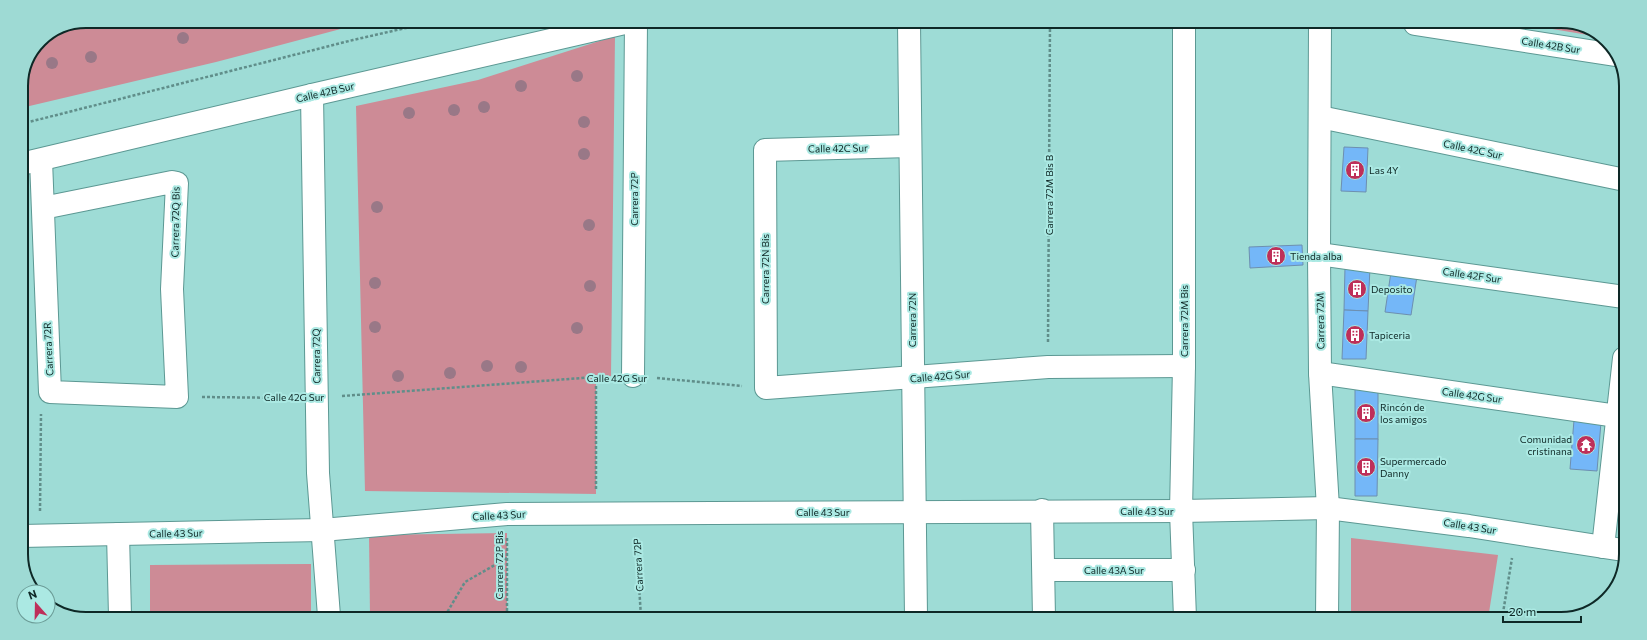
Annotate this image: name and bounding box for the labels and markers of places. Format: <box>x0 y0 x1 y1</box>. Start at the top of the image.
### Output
building icon: Las 4Y <box>1344 159 1366 181</box>
place label: Las 4Y <box>1369 164 1399 176</box>
building icon: Tienda alba <box>1265 245 1287 267</box>
place label: Tienda alba <box>1290 250 1342 262</box>
building icon: Deposito <box>1346 278 1368 300</box>
place label: Deposito <box>1371 283 1413 295</box>
building icon: Tapiceria <box>1344 324 1366 346</box>
place label: Tapiceria <box>1369 329 1410 341</box>
place label: Rincón de los amigos <box>1380 401 1428 425</box>
building icon: Rincón de los amigos <box>1355 402 1377 424</box>
place label: Comunidad cristinana <box>1520 433 1572 457</box>
temple icon: Comunidad cristinana <box>1575 434 1597 456</box>
place label: Supermercado Danny <box>1380 455 1446 479</box>
building icon: Supermercado Danny <box>1355 456 1377 478</box>

